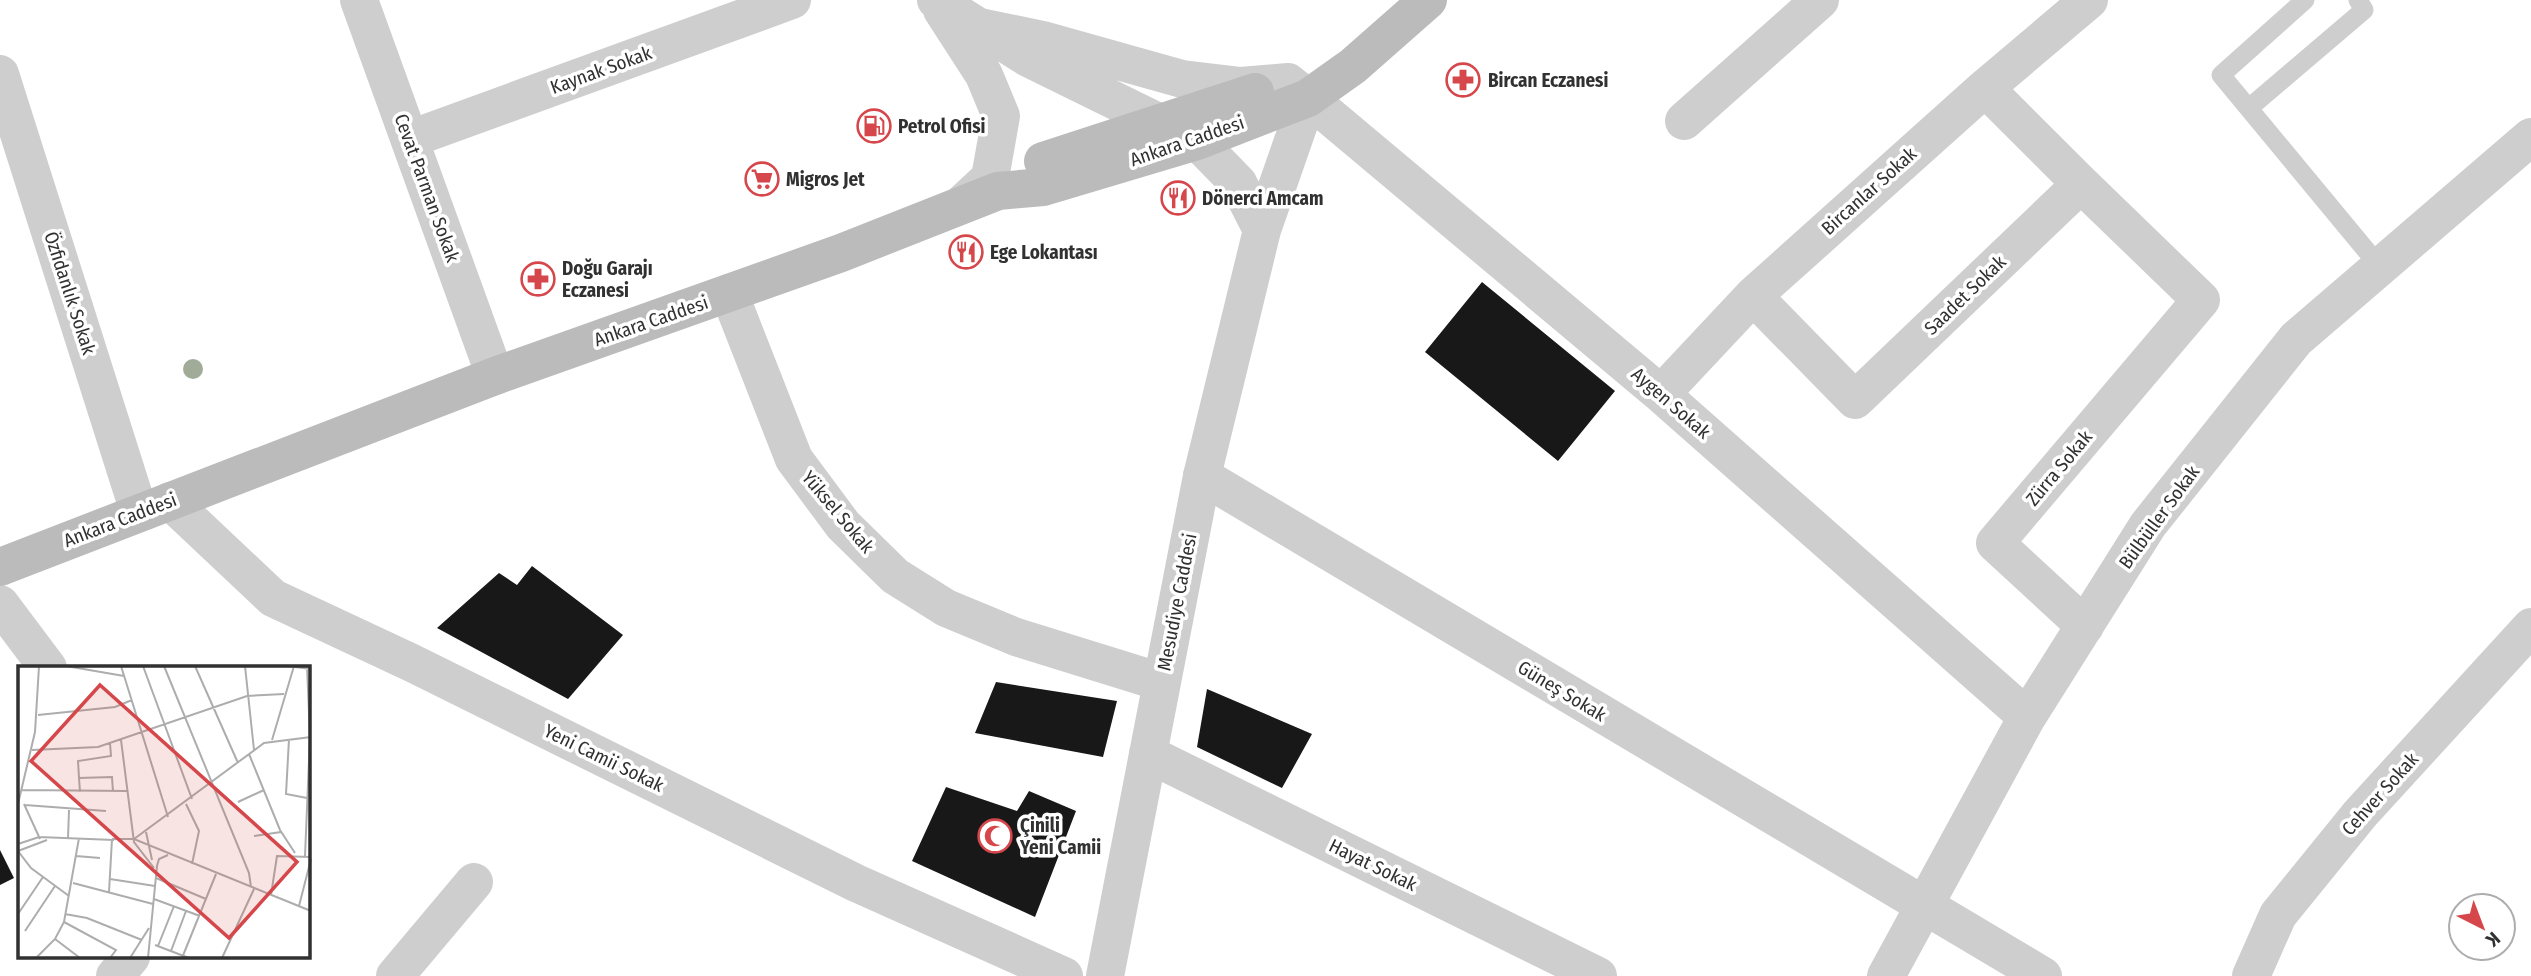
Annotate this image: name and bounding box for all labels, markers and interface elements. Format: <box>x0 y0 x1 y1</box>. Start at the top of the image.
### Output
street label: Kaynak Sokak <box>547 41 655 99</box>
pharmacy icon: Bircan Eczanesi <box>1444 61 1482 99</box>
place label: Bircan Eczanesi <box>1488 69 1608 92</box>
fuel station icon: Petrol Ofisi <box>855 107 893 145</box>
street label: Cevat Parman Sokak <box>389 111 465 265</box>
street label: Ankara Caddesi <box>1127 111 1247 171</box>
place label: Petrol Ofisi <box>898 115 985 138</box>
street label: Bircanlar Sokak <box>1817 142 1921 240</box>
supermarket icon: Migros Jet <box>743 160 781 198</box>
place label: Migros Jet <box>786 168 865 191</box>
restaurant icon: Dönerci Amcam <box>1159 179 1197 217</box>
place label: Dönerci Amcam <box>1202 187 1323 210</box>
street label: Özfidanlık Sokak <box>39 229 101 358</box>
restaurant icon: Ege Lokantası <box>947 233 985 271</box>
place label: Ege Lokantası <box>990 241 1098 264</box>
street label: Saadet Sokak <box>1919 250 2011 340</box>
place label: Doğu Garajı Eczanesi <box>562 257 653 302</box>
pharmacy icon: Doğu Garajı Eczanesi <box>519 260 557 298</box>
street label: Ankara Caddesi <box>591 291 711 351</box>
street label: Aygen Sokak <box>1627 362 1715 444</box>
street label: Zürra Sokak <box>2021 426 2097 510</box>
street label: Bülbüller Sokak <box>2114 461 2204 573</box>
street label: Yüksel Sokak <box>797 466 879 558</box>
street label: Ankara Caddesi <box>60 488 180 552</box>
street label: Mesudiye Caddesi <box>1152 531 1202 673</box>
street label: Güneş Sokak <box>1514 656 1610 726</box>
inset map <box>18 666 310 958</box>
street label: Yeni Camii Sokak <box>540 719 668 797</box>
street label: Cehver Sokak <box>2337 748 2423 840</box>
place label: Çinili Yeni Camii <box>1019 814 1101 859</box>
mosque icon: Çinili Yeni Camii <box>976 817 1014 855</box>
street label: Hayat Sokak <box>1325 834 1421 896</box>
north arrow <box>2447 892 2517 962</box>
text: K <box>2481 927 2505 952</box>

